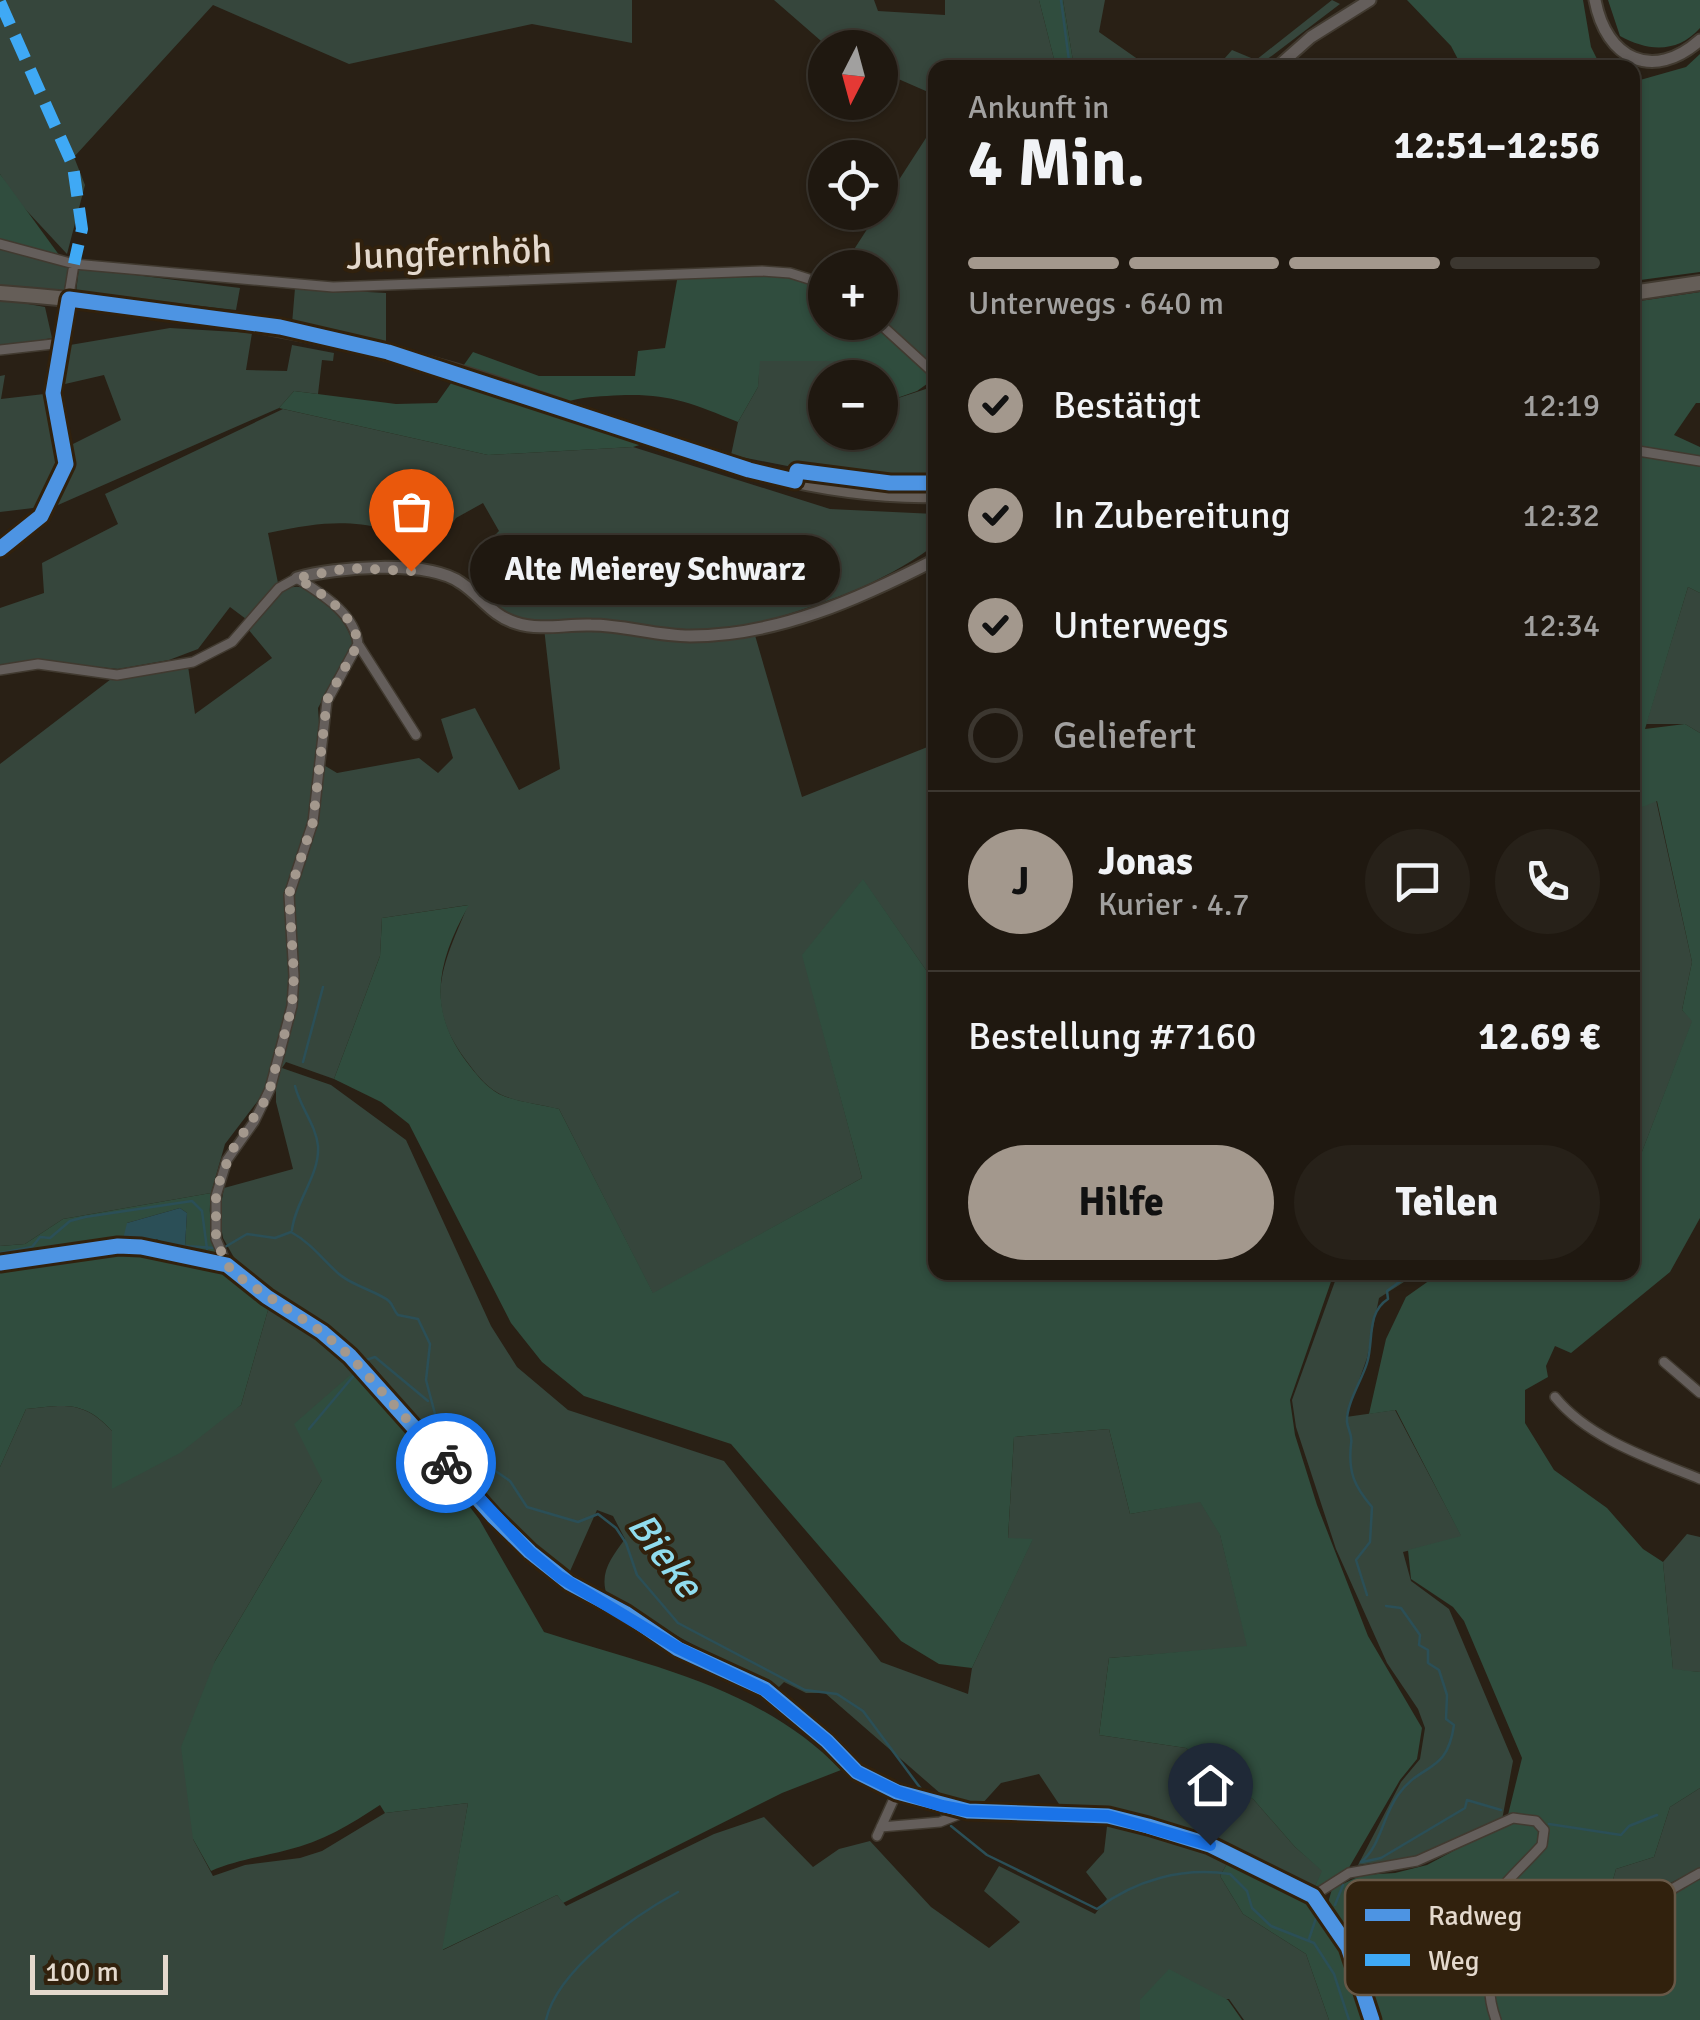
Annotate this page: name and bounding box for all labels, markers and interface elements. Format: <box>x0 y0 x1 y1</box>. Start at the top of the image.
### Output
north arrow <box>808 30 898 120</box>
map controls <box>808 30 898 450</box>
text: Ankunft in <box>968 88 1110 127</box>
text: 12:51–12:56 <box>1394 122 1600 169</box>
text: 4 Min. <box>968 124 1145 204</box>
button: locate <box>808 140 898 230</box>
street label: Jungfernhöh <box>345 226 553 280</box>
button: + <box>808 250 898 340</box>
text: Unterwegs · 640 m <box>968 284 1224 323</box>
button: − <box>808 360 898 450</box>
icon: check <box>968 378 1023 433</box>
text: Bestätigt <box>1053 382 1201 429</box>
text: 12:19 <box>1522 386 1600 425</box>
pin <box>369 469 454 572</box>
icon: bag <box>384 484 439 539</box>
icon: check <box>968 488 1023 543</box>
text: In Zubereitung <box>1053 492 1291 539</box>
text: 12:32 <box>1522 496 1600 535</box>
callout: Alte Meierey Schwarz <box>471 536 841 606</box>
text: Alte Meierey Schwarz <box>504 550 806 589</box>
icon: check <box>968 598 1023 653</box>
text: Unterwegs <box>1053 602 1229 649</box>
text: 12:34 <box>1522 606 1600 645</box>
text: Geliefert <box>1053 712 1196 759</box>
button: chat <box>1365 829 1470 934</box>
button: phone <box>1495 829 1600 934</box>
text: Jonas <box>1098 838 1193 885</box>
text: J <box>1012 858 1029 905</box>
text: Kurier · 4.7 <box>1098 885 1250 924</box>
text: Bestellung #7160 <box>968 1013 1257 1060</box>
text: 12.69 € <box>1478 1013 1600 1060</box>
button: Hilfe <box>968 1145 1274 1260</box>
button: Teilen <box>1294 1145 1600 1260</box>
courier <box>396 1413 496 1513</box>
icon: bike <box>419 1436 474 1491</box>
water label: Bieke <box>617 1502 715 1609</box>
pin <box>1168 1743 1253 1846</box>
icon: home <box>1183 1758 1238 1813</box>
legend <box>1345 1880 1675 1995</box>
text: Radweg <box>1428 1899 1522 1933</box>
text: Weg <box>1428 1944 1480 1978</box>
scale bar <box>30 1950 168 1994</box>
text: 100 m <box>45 1955 119 1989</box>

